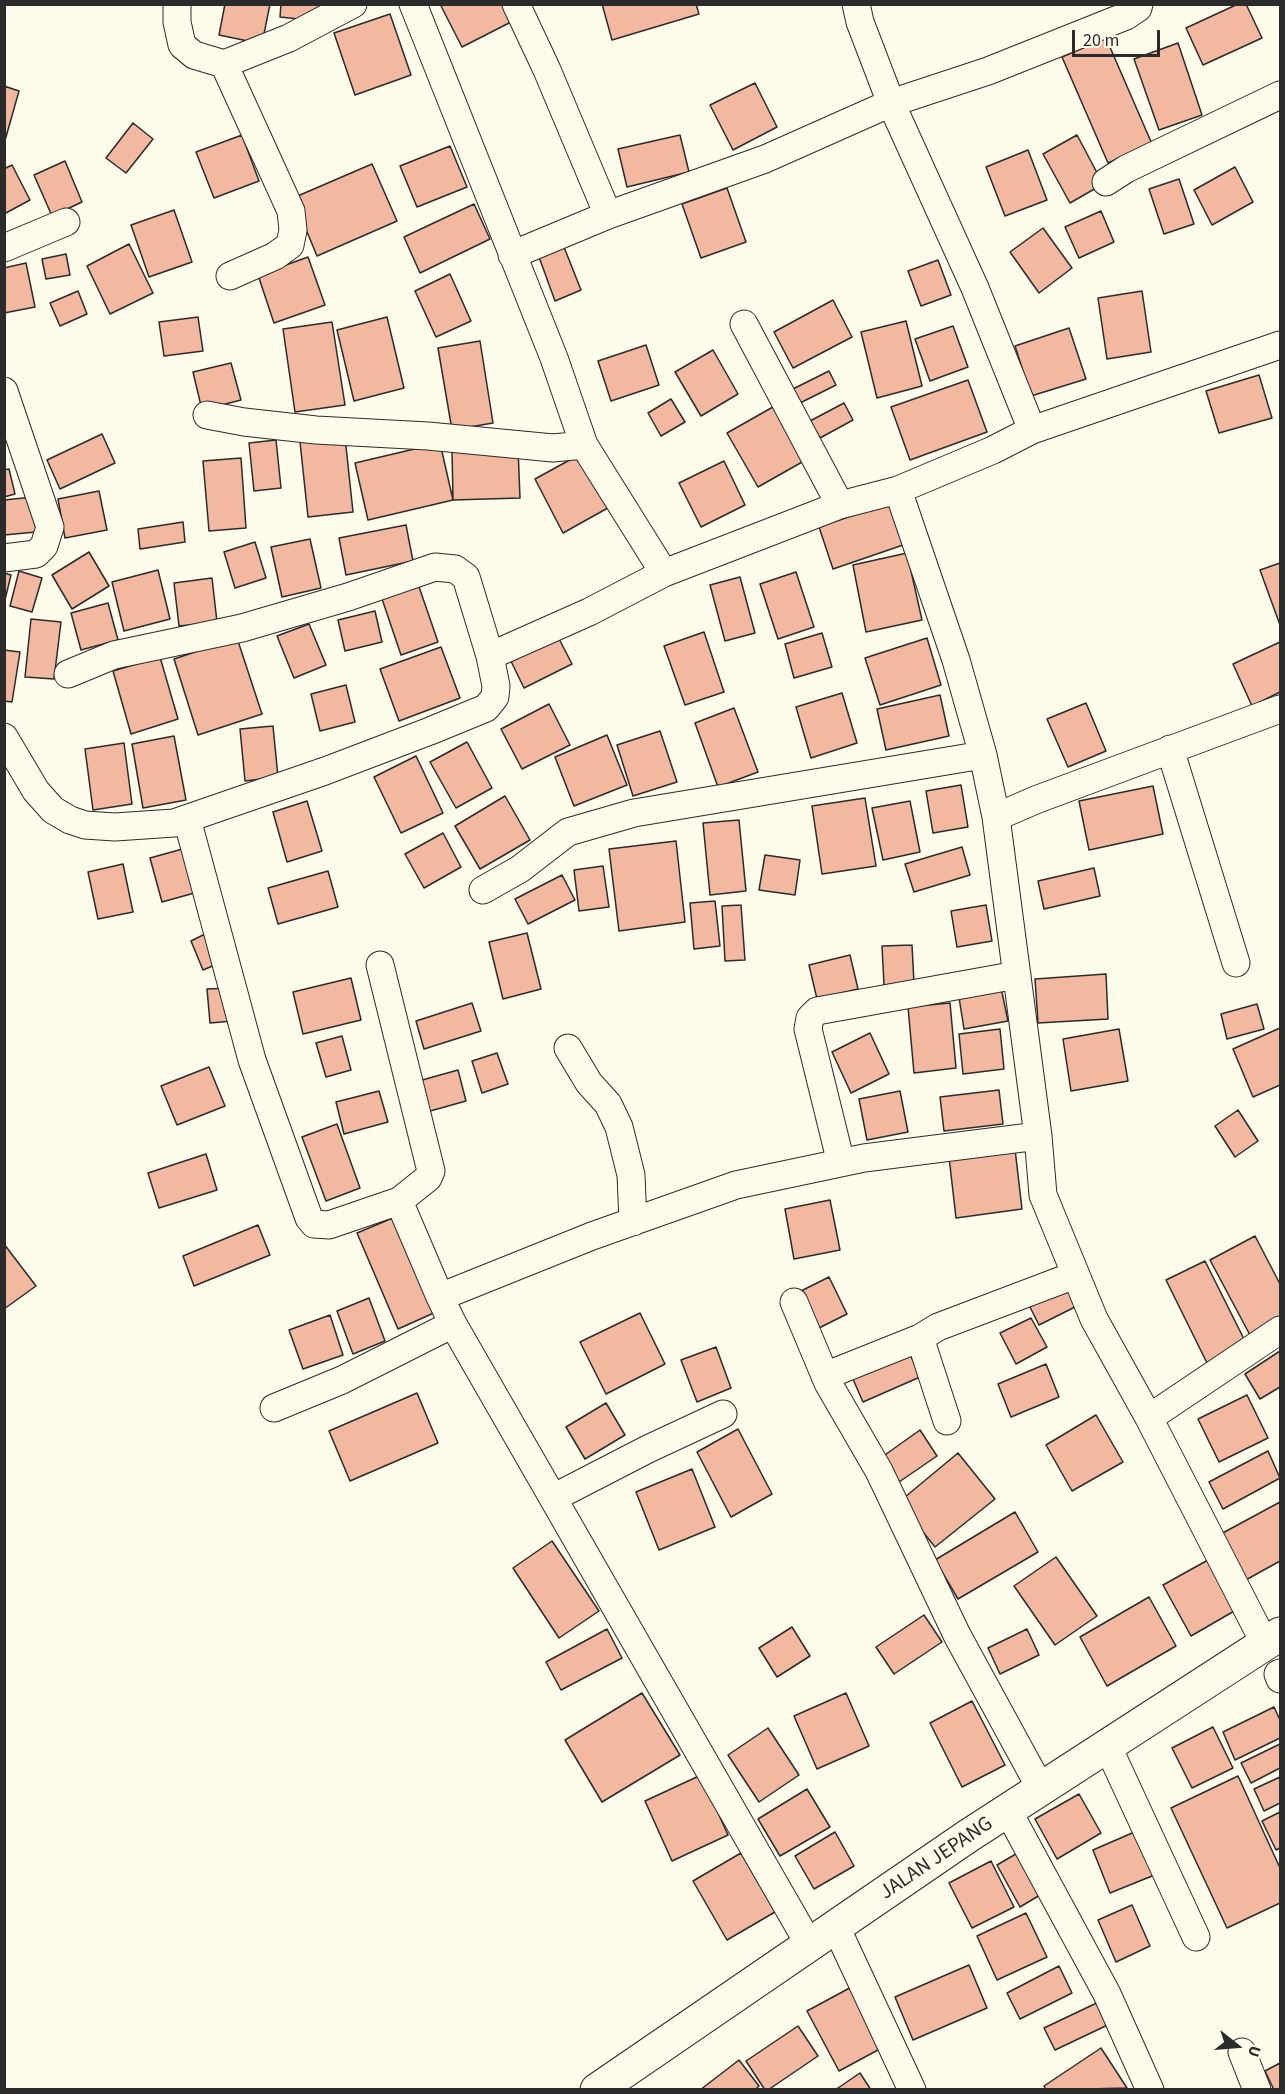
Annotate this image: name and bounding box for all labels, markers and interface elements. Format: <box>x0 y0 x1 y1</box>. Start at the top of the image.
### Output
scale bar <box>1075 18 1164 56</box>
text: 20 m <box>1083 28 1119 53</box>
street label: JALAN JEPANG <box>876 1812 998 1906</box>
north arrow <box>1207 2016 1267 2076</box>
text: U <box>1242 2043 1266 2060</box>

